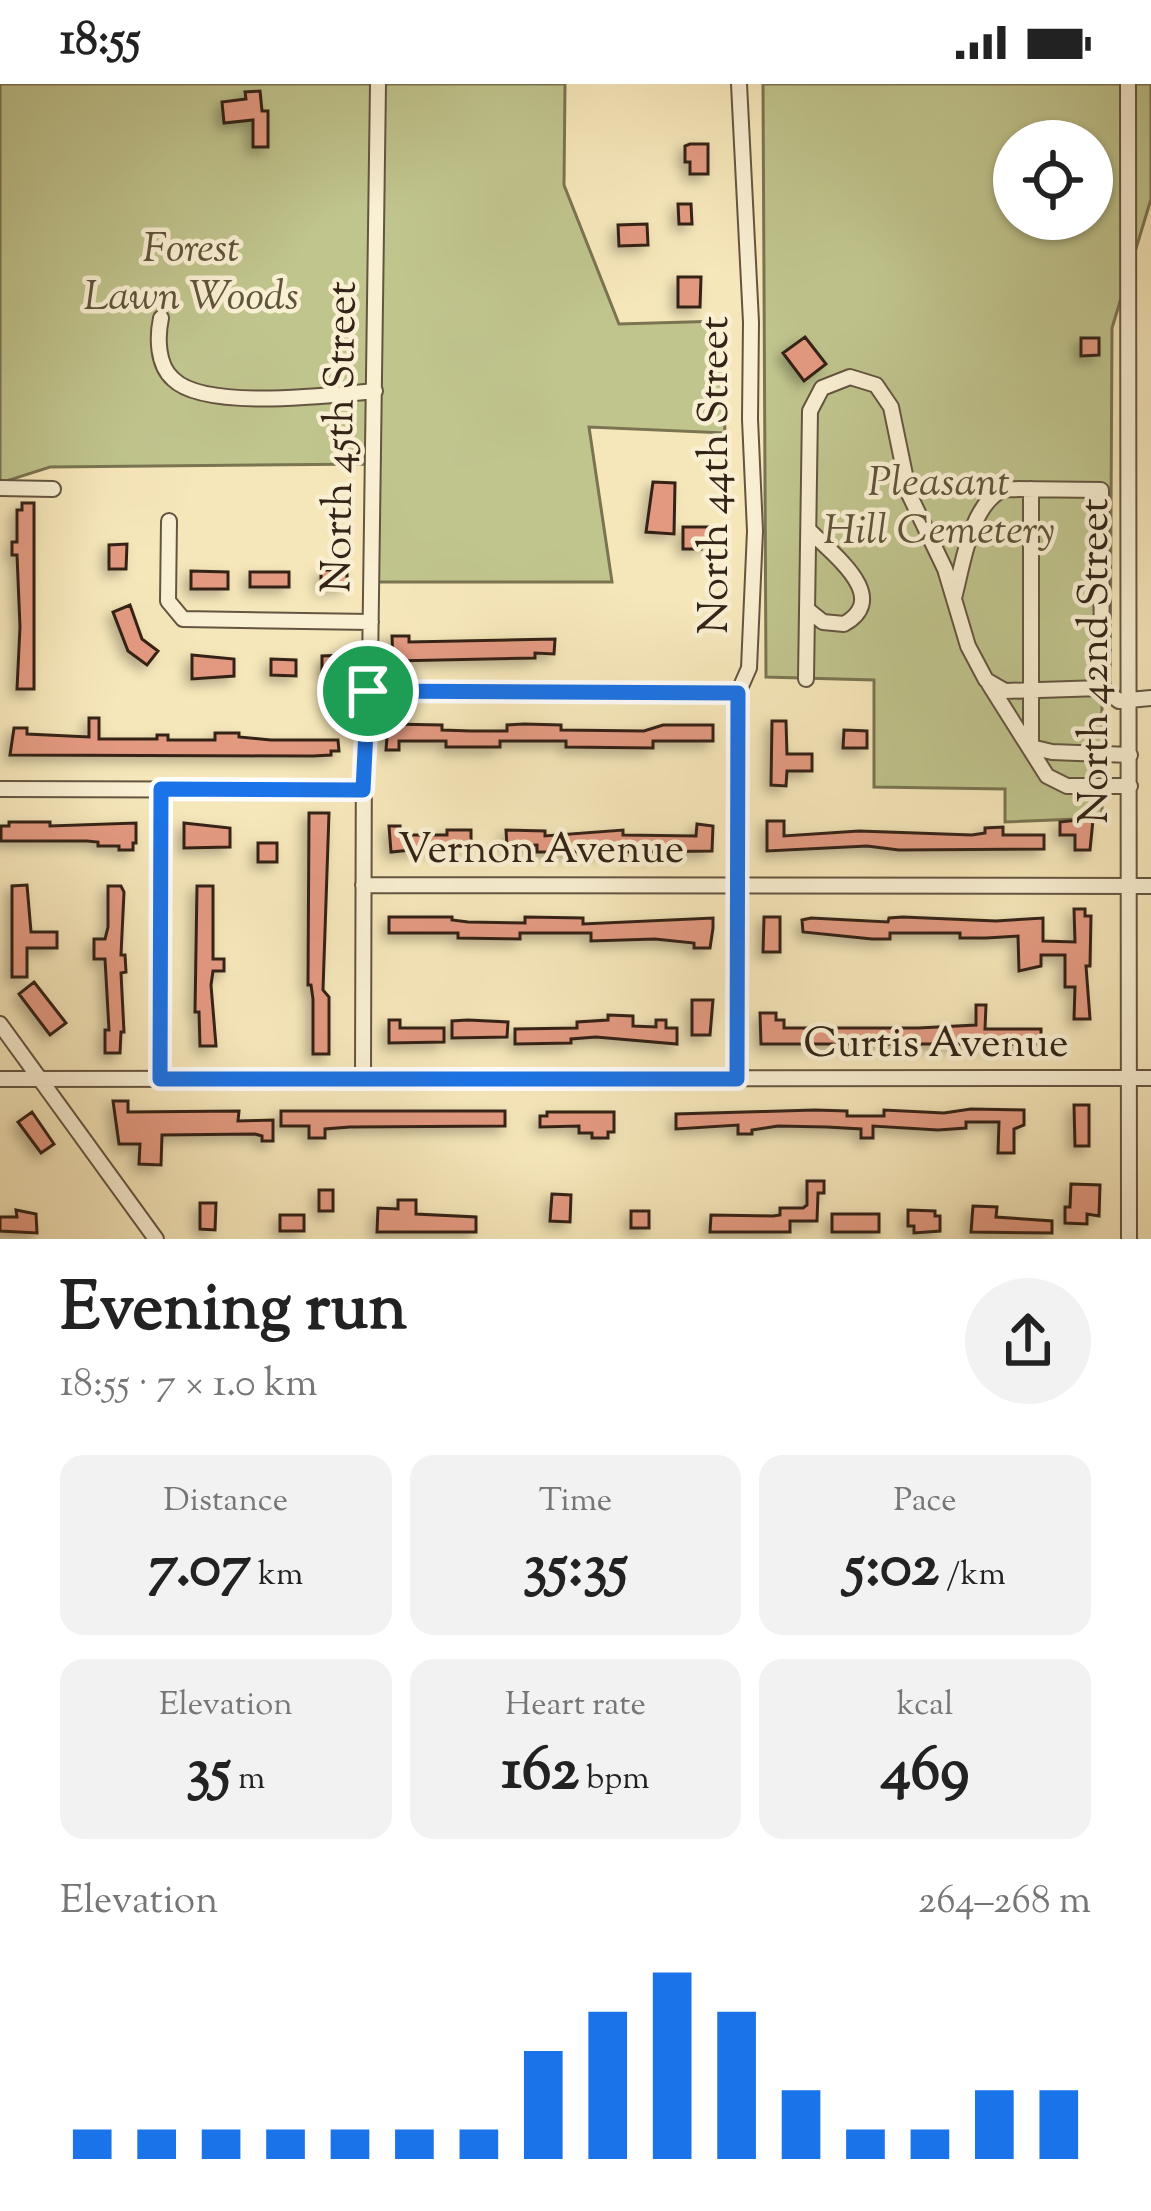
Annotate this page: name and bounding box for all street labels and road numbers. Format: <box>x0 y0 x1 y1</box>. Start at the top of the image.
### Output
street label: North 45th Street <box>309 281 375 593</box>
street label: North 44th Street <box>687 316 747 634</box>
street label: North 42nd Street <box>1067 498 1127 824</box>
street label: Vernon Avenue <box>398 822 684 882</box>
street label: Curtis Avenue <box>803 1016 1069 1076</box>

